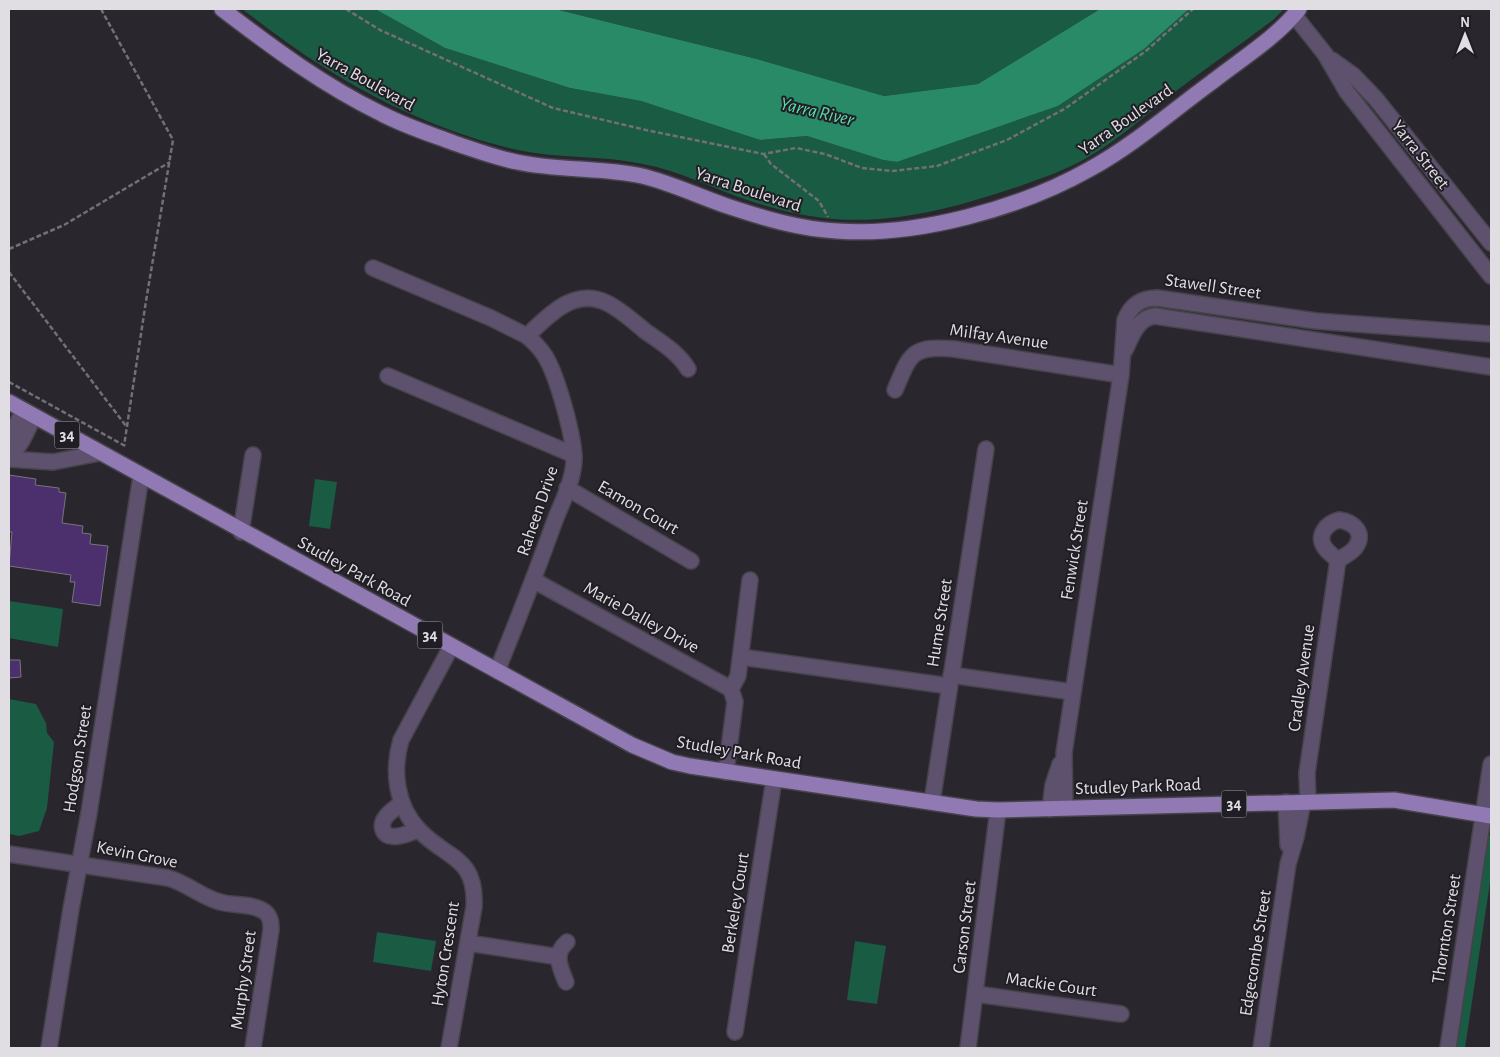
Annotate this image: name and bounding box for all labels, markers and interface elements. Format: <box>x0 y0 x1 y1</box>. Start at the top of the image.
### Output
north arrow <box>1440 10 1490 60</box>
text: N <box>1460 16 1470 30</box>
street label: Yarra Boulevard <box>313 45 417 115</box>
street label: Yarra Boulevard <box>1076 81 1176 159</box>
water label: Yarra River <box>778 94 857 130</box>
street label: Yarra Street <box>1388 117 1452 193</box>
street label: Yarra Boulevard <box>693 164 803 216</box>
street label: Stawell Street <box>1164 271 1262 303</box>
street label: Milfay Avenue <box>948 321 1050 353</box>
road number: 34 <box>54 422 80 448</box>
street label: Raheen Drive <box>514 464 562 558</box>
street label: Eamon Court <box>594 478 682 538</box>
street label: Fenwick Street <box>1058 498 1092 601</box>
street label: Studley Park Road <box>295 534 413 610</box>
street label: Hume Street <box>924 577 956 668</box>
street label: Marie Dalley Drive <box>580 579 702 657</box>
road number: 34 <box>418 622 442 648</box>
street label: Cradley Avenue <box>1286 623 1318 733</box>
street label: Hodgson Street <box>61 704 95 814</box>
street label: Studley Park Road <box>675 733 803 773</box>
street label: Studley Park Road <box>1075 776 1201 798</box>
road number: 34 <box>1222 791 1246 818</box>
street label: Kevin Grove <box>95 838 179 872</box>
street label: Berkeley Court <box>719 851 753 955</box>
street label: Thornton Street <box>1429 873 1465 985</box>
street label: Carson Street <box>950 879 980 974</box>
street label: Edgecombe Street <box>1237 888 1275 1017</box>
street label: Hyton Crescent <box>429 900 463 1008</box>
street label: Murphy Street <box>228 929 260 1031</box>
street label: Mackie Court <box>1004 970 1098 1000</box>

